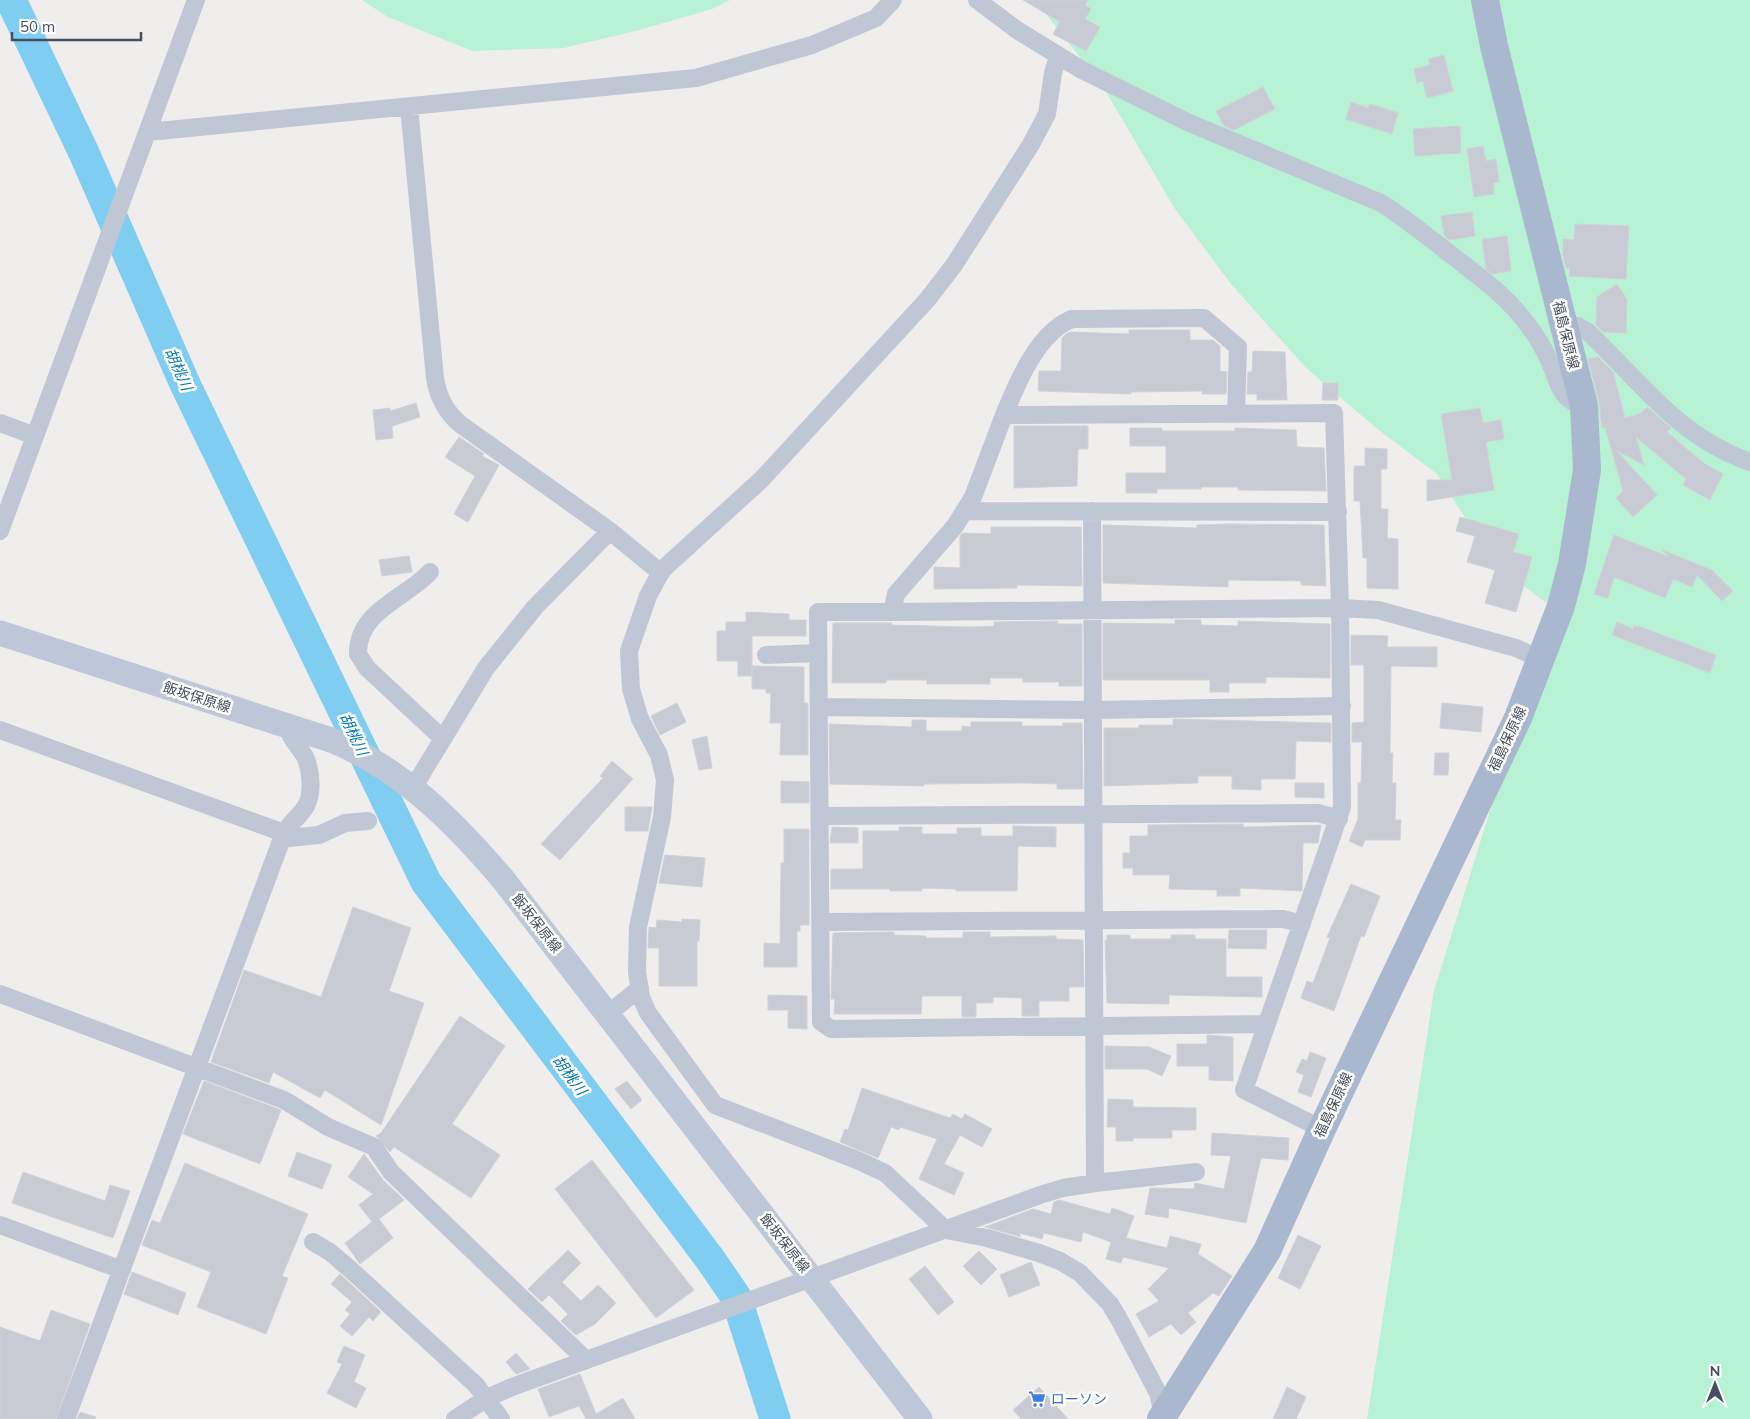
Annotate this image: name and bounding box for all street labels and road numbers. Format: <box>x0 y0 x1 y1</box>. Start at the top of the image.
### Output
street label: 福島保原線 <box>1549 299 1583 371</box>
street label: 飯坂保原線 <box>161 678 233 716</box>
street label: 福島保原線 <box>1484 703 1530 775</box>
street label: 飯坂保原線 <box>508 890 566 956</box>
street label: 福島保原線 <box>1310 1069 1356 1141</box>
street label: 飯坂保原線 <box>756 1210 814 1276</box>

